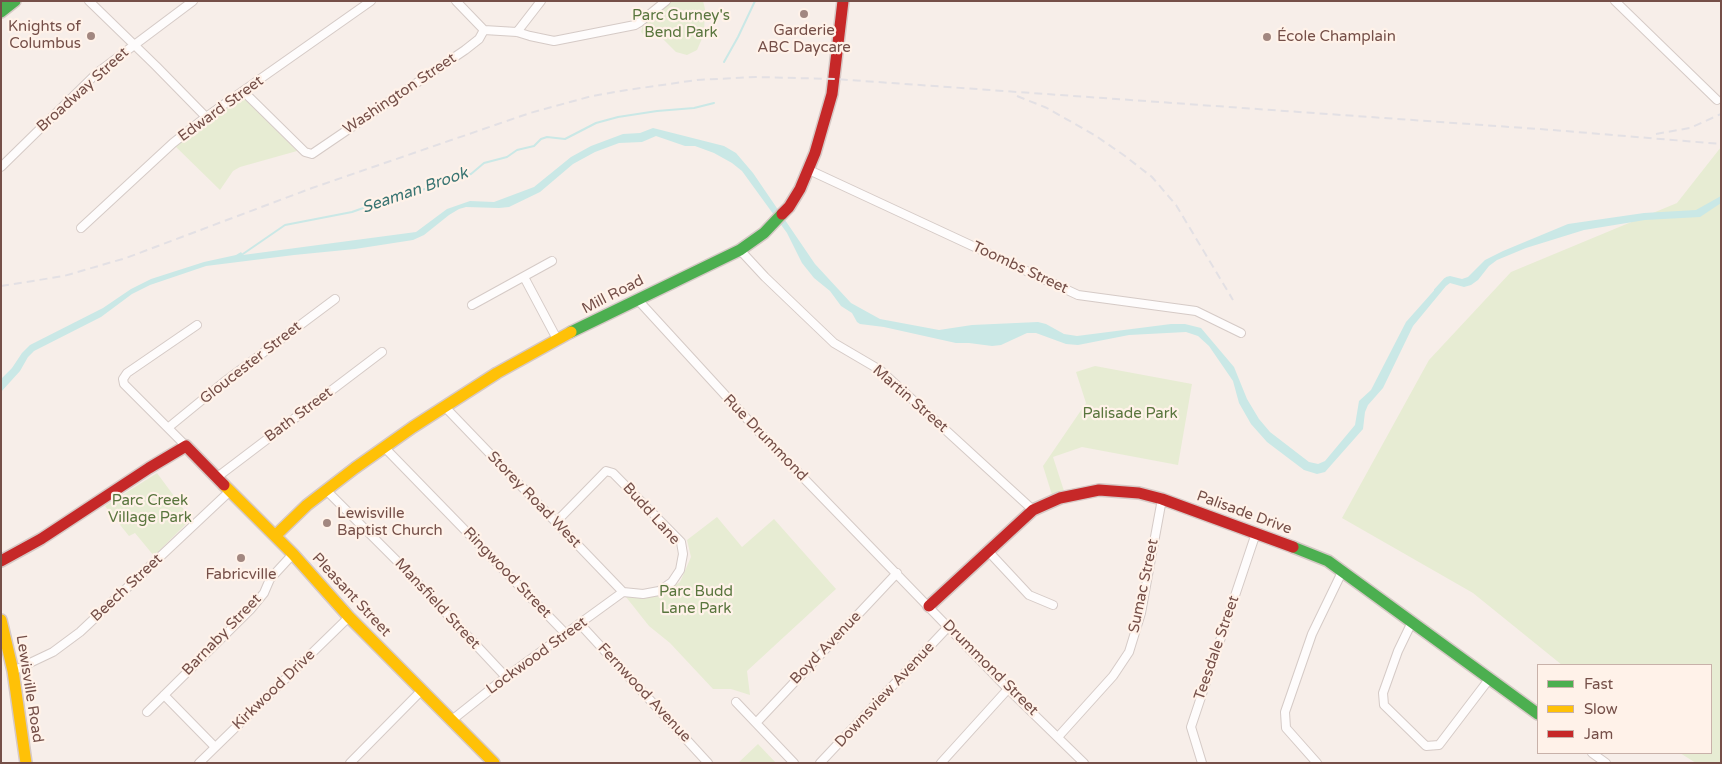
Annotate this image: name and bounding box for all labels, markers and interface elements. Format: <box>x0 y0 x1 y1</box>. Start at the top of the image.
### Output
park label: Parc Gurney's Bend Park <box>632 7 730 42</box>
marker: Garderie ABC Daycare <box>798 8 810 20</box>
place label: Knights of Columbus <box>8 18 81 53</box>
place label: Garderie ABC Daycare <box>757 22 851 57</box>
place label: École Champlain <box>1277 28 1396 46</box>
marker: Knights of Columbus <box>85 30 97 42</box>
marker: École Champlain <box>1261 31 1273 43</box>
street label: Broadway Street <box>33 44 133 136</box>
street label: Washington Street <box>340 50 460 138</box>
street label: Edward Street <box>175 72 267 146</box>
water label: Seaman Brook <box>360 164 470 218</box>
street label: Toombs Street <box>969 238 1071 298</box>
street label: Mill Road <box>579 272 647 318</box>
street label: Gloucester Street <box>197 318 305 408</box>
street label: Martin Street <box>869 361 951 437</box>
street label: Bath Street <box>262 384 336 446</box>
street label: Rue Drummond <box>719 391 811 485</box>
park label: Palisade Park <box>1082 405 1178 423</box>
street label: Storey Road West <box>483 448 585 552</box>
street label: Budd Lane <box>619 479 683 549</box>
street label: Palisade Drive <box>1194 487 1294 539</box>
park label: Parc Creek Village Park <box>108 492 192 527</box>
place label: Lewisville Baptist Church <box>337 505 443 540</box>
marker: Lewisville Baptist Church <box>321 517 333 529</box>
street label: Ringwood Street <box>459 524 555 622</box>
street label: Sumac Street <box>1125 538 1163 634</box>
street label: Pleasant Street <box>308 549 394 641</box>
street label: Beech Street <box>88 550 166 626</box>
marker: Fabricville <box>235 552 247 564</box>
street label: Mansfield Street <box>390 555 484 653</box>
place label: Fabricville <box>206 566 276 584</box>
park label: Parc Budd Lane Park <box>659 583 733 618</box>
street label: Barnaby Street <box>179 591 265 679</box>
street label: Teesdale Street <box>1191 593 1243 703</box>
street label: Boyd Avenue <box>787 608 865 688</box>
street label: Lockwood Street <box>483 613 591 699</box>
street label: Drummond Street <box>938 616 1042 720</box>
street label: Lewisville Road <box>12 634 46 744</box>
street label: Downsview Avenue <box>831 639 939 751</box>
street label: Fernwood Avenue <box>593 640 695 746</box>
street label: Kirkwood Drive <box>229 646 319 734</box>
legend <box>1537 664 1712 754</box>
text: Fast <box>1584 675 1613 693</box>
text: Slow <box>1584 700 1618 718</box>
text: Jam <box>1584 725 1613 743</box>

